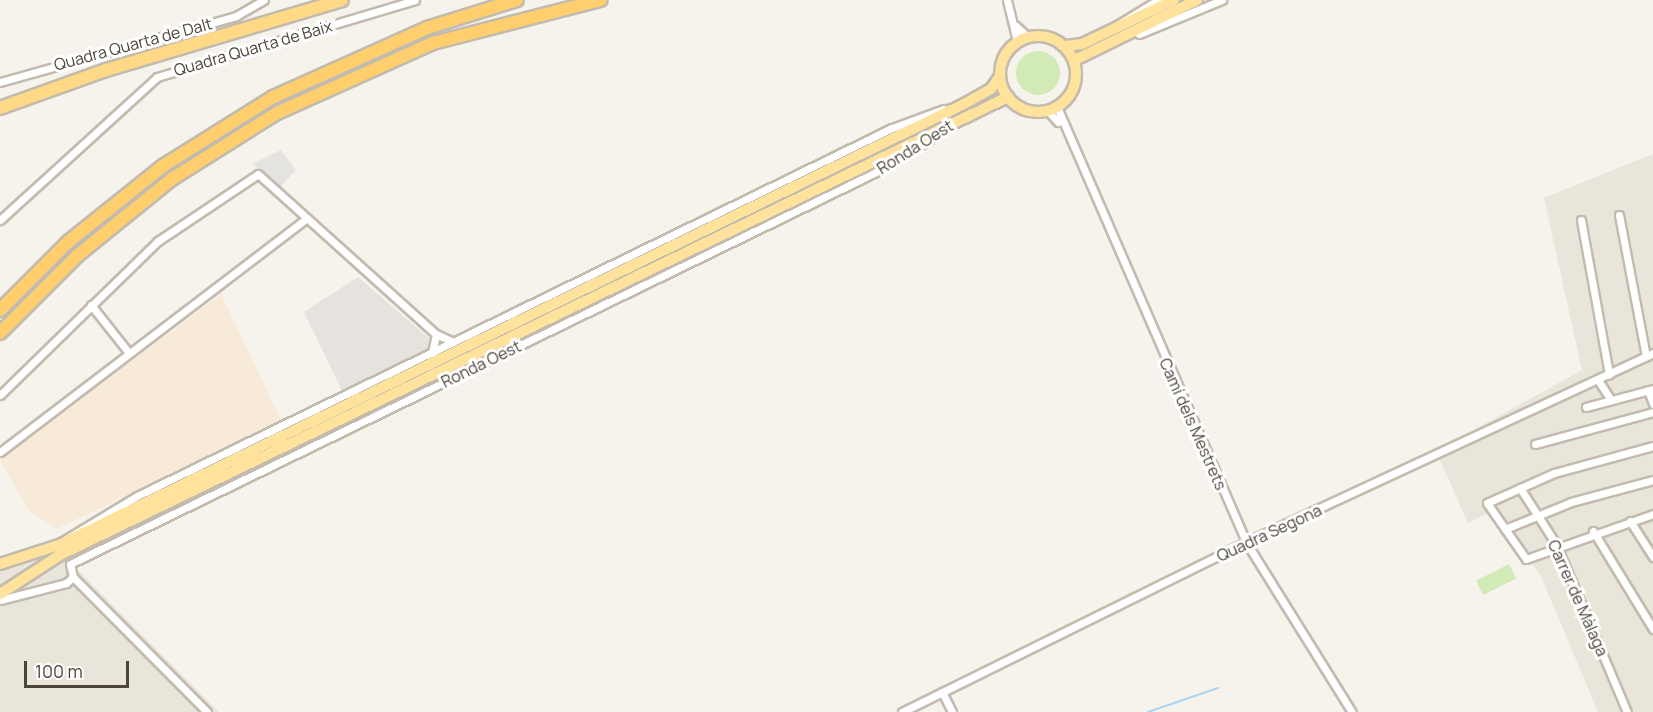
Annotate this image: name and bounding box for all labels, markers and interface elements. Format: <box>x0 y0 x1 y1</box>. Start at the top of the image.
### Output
street label: Quadra Quarta de Dalt <box>52 14 214 74</box>
street label: Quadra Quarta de Baix <box>171 16 335 80</box>
street label: Ronda Oest <box>873 116 957 178</box>
street label: Ronda Oest <box>438 336 524 392</box>
street label: Camí dels Mestrets <box>1155 355 1231 493</box>
street label: Quadra Segona <box>1213 500 1325 566</box>
street label: Carrer de Màlaga <box>1544 537 1612 659</box>
scale bar <box>27 649 132 687</box>
text: 100 m <box>35 659 83 683</box>

